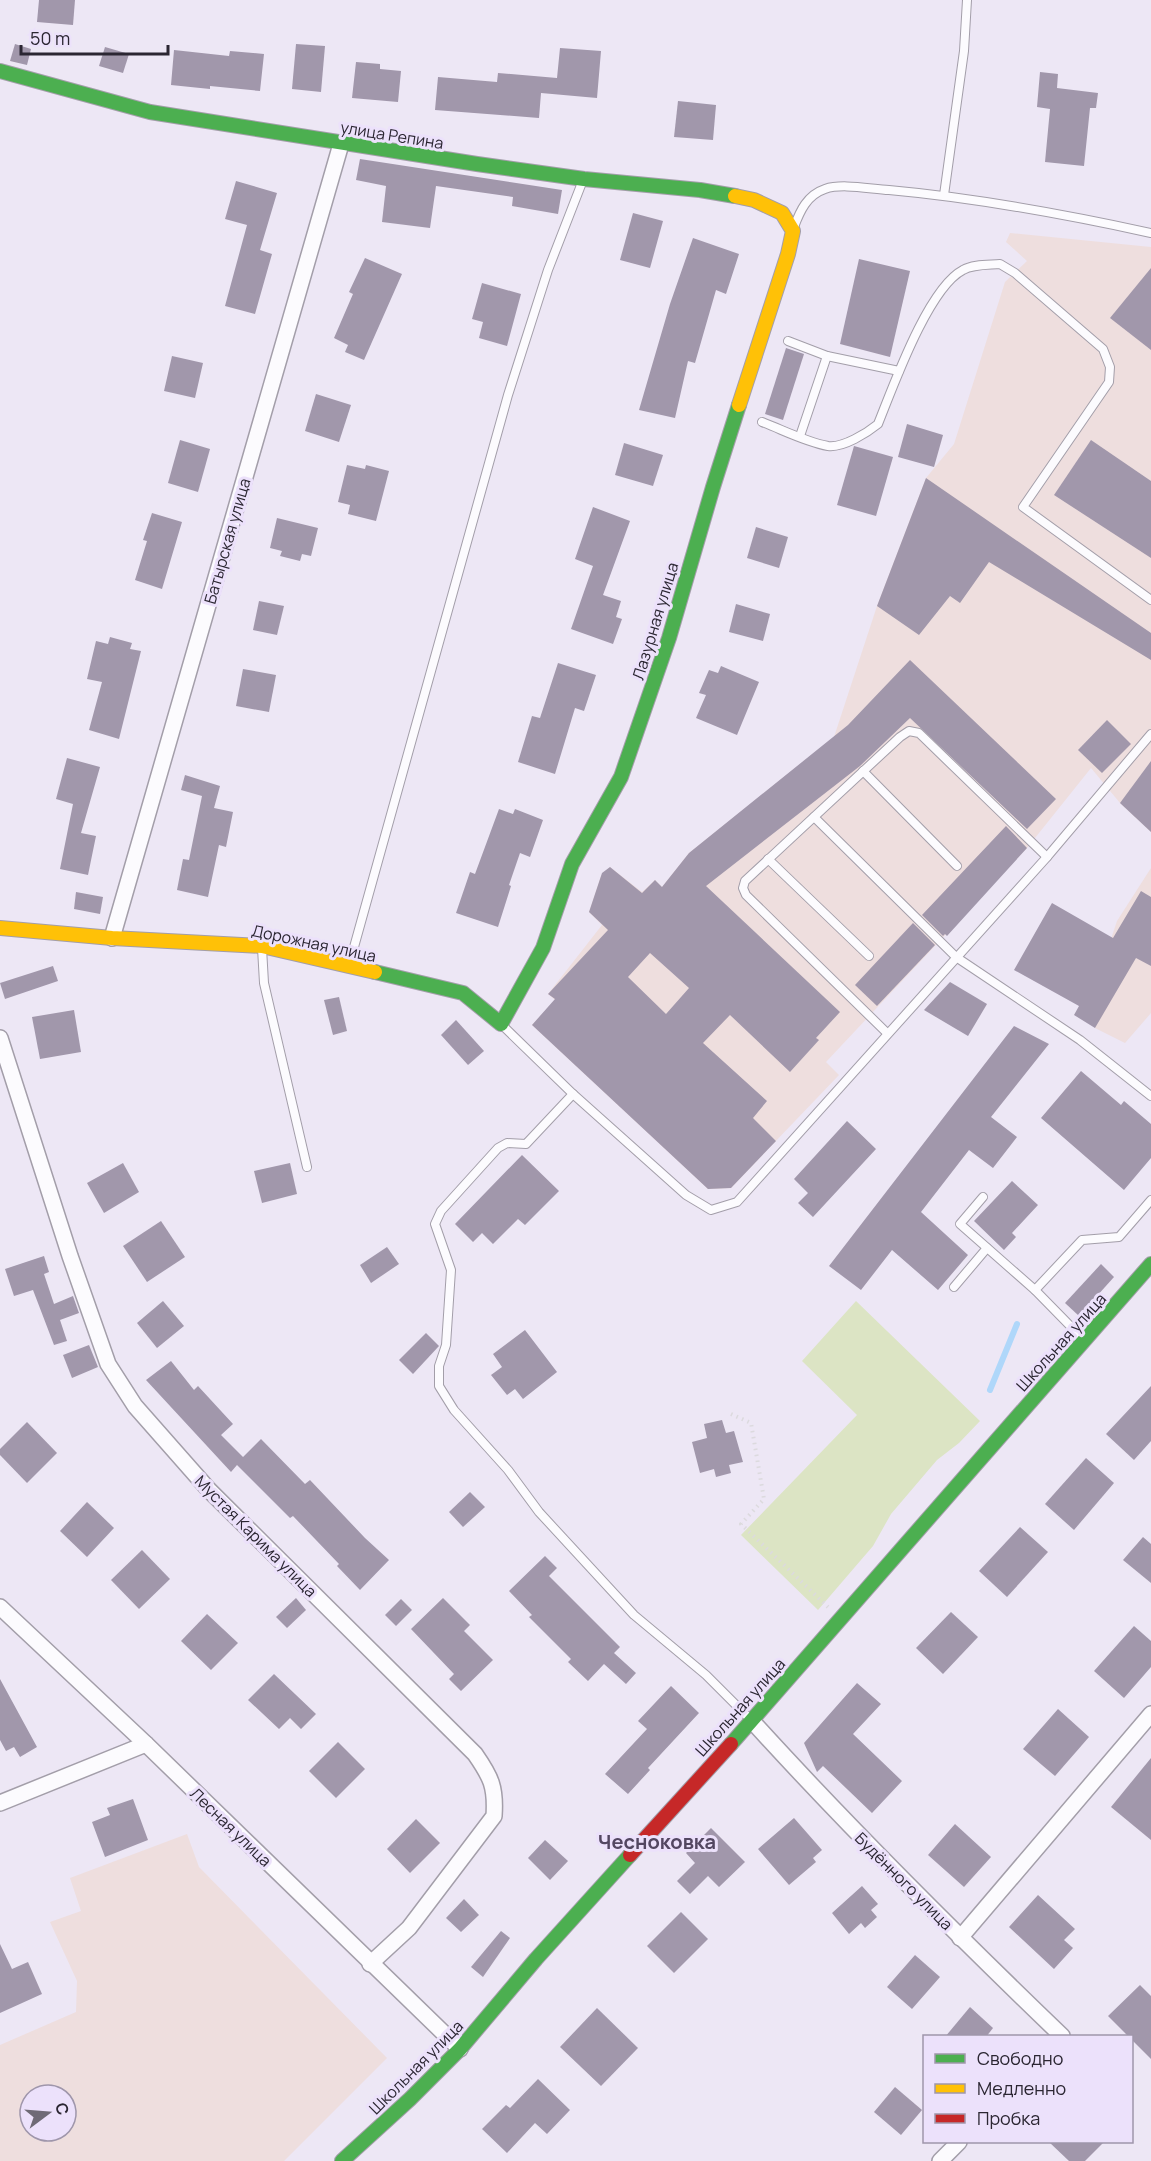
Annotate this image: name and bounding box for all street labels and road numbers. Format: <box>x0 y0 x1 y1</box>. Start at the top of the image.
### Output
street label: улица Репина <box>339 116 445 154</box>
street label: Батырская улица <box>199 476 255 606</box>
street label: Лазурная улица <box>627 560 683 682</box>
street label: Дорожная улица <box>250 919 378 967</box>
street label: Школьная улица <box>1011 1288 1111 1396</box>
street label: Мустая Карима улица <box>190 1470 322 1602</box>
street label: Школьная улица <box>690 1653 790 1761</box>
street label: Лесная улица <box>186 1783 276 1871</box>
street label: Будённого улица <box>850 1827 958 1935</box>
street label: Школьная улица <box>364 2015 468 2119</box>

